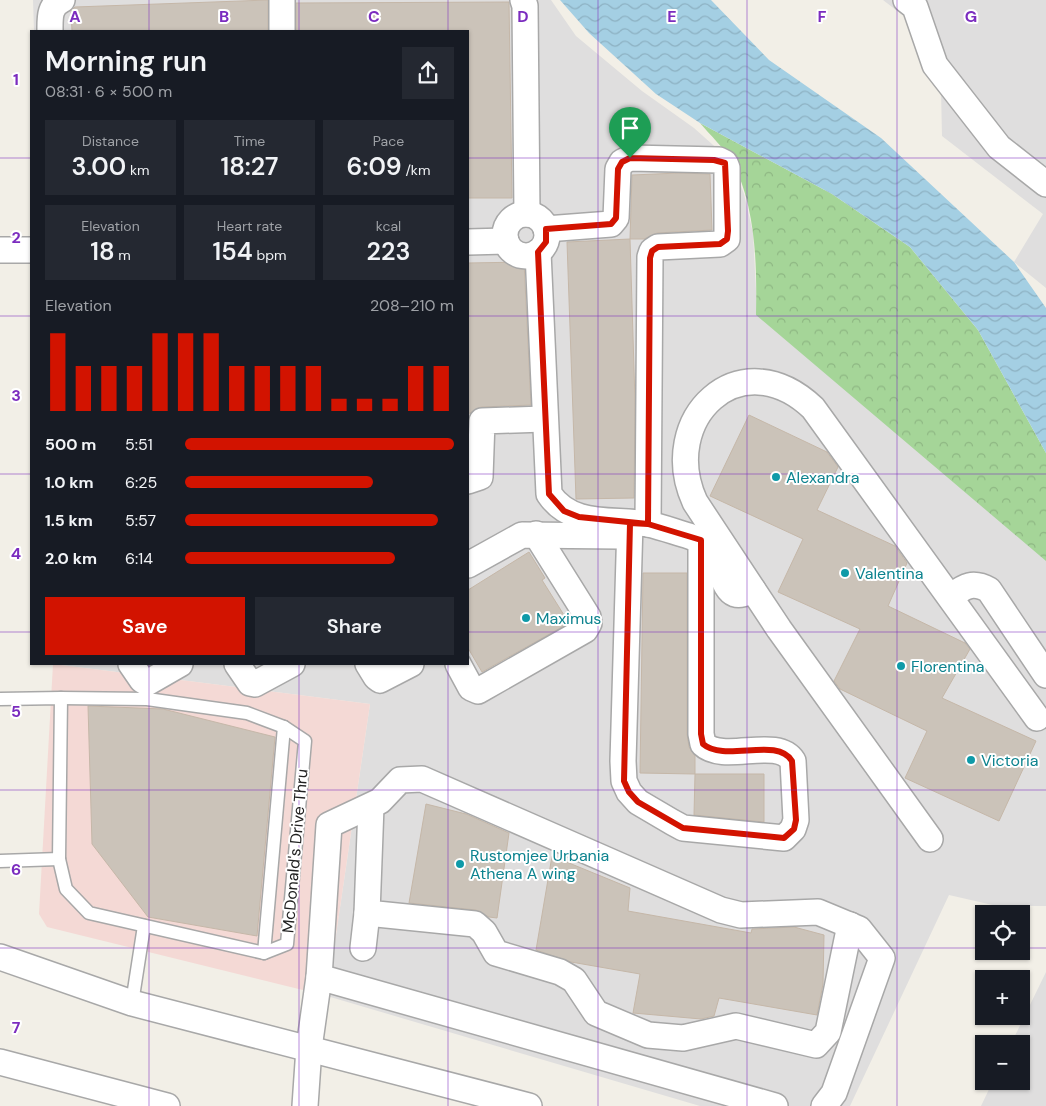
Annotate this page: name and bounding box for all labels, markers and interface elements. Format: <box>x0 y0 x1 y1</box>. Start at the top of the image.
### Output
text: A <box>69 6 81 27</box>
text: B <box>219 6 229 27</box>
text: C <box>368 6 380 27</box>
text: D <box>517 6 529 27</box>
text: E <box>667 6 677 27</box>
text: F <box>818 6 827 27</box>
text: G <box>965 6 977 27</box>
text: Morning run <box>45 43 207 80</box>
button: share <box>402 47 454 99</box>
text: 1 <box>13 69 19 90</box>
text: 08:31 · 6 × 500 m <box>45 81 172 102</box>
pin <box>609 107 651 158</box>
icon: arrive <box>616 114 644 142</box>
text: Distance <box>82 132 139 150</box>
text: Time <box>234 132 265 150</box>
text: Pace <box>373 132 404 150</box>
text: 3.00 <box>71 150 126 183</box>
text: 18:27 <box>221 150 278 183</box>
text: 6:09 <box>347 150 402 183</box>
text: km <box>126 161 150 179</box>
text: /km <box>402 161 430 179</box>
text: Elevation <box>81 217 140 235</box>
text: Heart rate <box>217 217 282 235</box>
text: kcal <box>376 217 401 235</box>
text: 2 <box>11 227 21 248</box>
text: 18 <box>90 235 115 268</box>
text: 154 <box>213 235 253 268</box>
text: 223 <box>367 235 410 268</box>
text: m <box>115 246 131 264</box>
text: bpm <box>253 246 286 264</box>
text: Elevation <box>45 295 112 316</box>
text: 208–210 m <box>370 295 454 316</box>
text: 3 <box>11 385 21 406</box>
text: 500 m <box>45 434 96 455</box>
text: 5:51 <box>125 434 153 455</box>
place label: Alexandra <box>786 467 859 488</box>
marker: Alexandra <box>770 471 782 483</box>
text: 1.0 km <box>45 472 94 493</box>
text: 6:25 <box>125 472 157 493</box>
text: 1.5 km <box>45 510 93 531</box>
text: 5:57 <box>125 510 156 531</box>
text: 4 <box>11 543 21 564</box>
text: 2.0 km <box>45 548 97 569</box>
text: 6:14 <box>125 548 153 569</box>
place label: Valentina <box>855 563 923 584</box>
marker: Valentina <box>839 567 851 579</box>
button: Save <box>45 597 245 655</box>
button: Share <box>255 597 454 655</box>
place label: Maximus <box>536 608 601 629</box>
marker: Maximus <box>520 612 532 624</box>
place label: Florentina <box>911 656 985 677</box>
marker: Florentina <box>895 660 907 672</box>
text: 5 <box>11 701 21 722</box>
place label: Victoria <box>981 750 1038 771</box>
marker: Victoria <box>965 754 977 766</box>
street label: McDonald's Drive Thru <box>277 768 313 934</box>
place label: Rustomjee Urbania Athena A wing <box>470 845 609 884</box>
marker: Rustomjee Urbania Athena A wing <box>454 858 466 870</box>
text: 6 <box>11 859 21 880</box>
map controls <box>975 905 1030 1090</box>
button: locate <box>975 905 1030 960</box>
button: + <box>975 970 1030 1025</box>
text: 7 <box>12 1017 21 1038</box>
button: − <box>975 1035 1030 1090</box>

